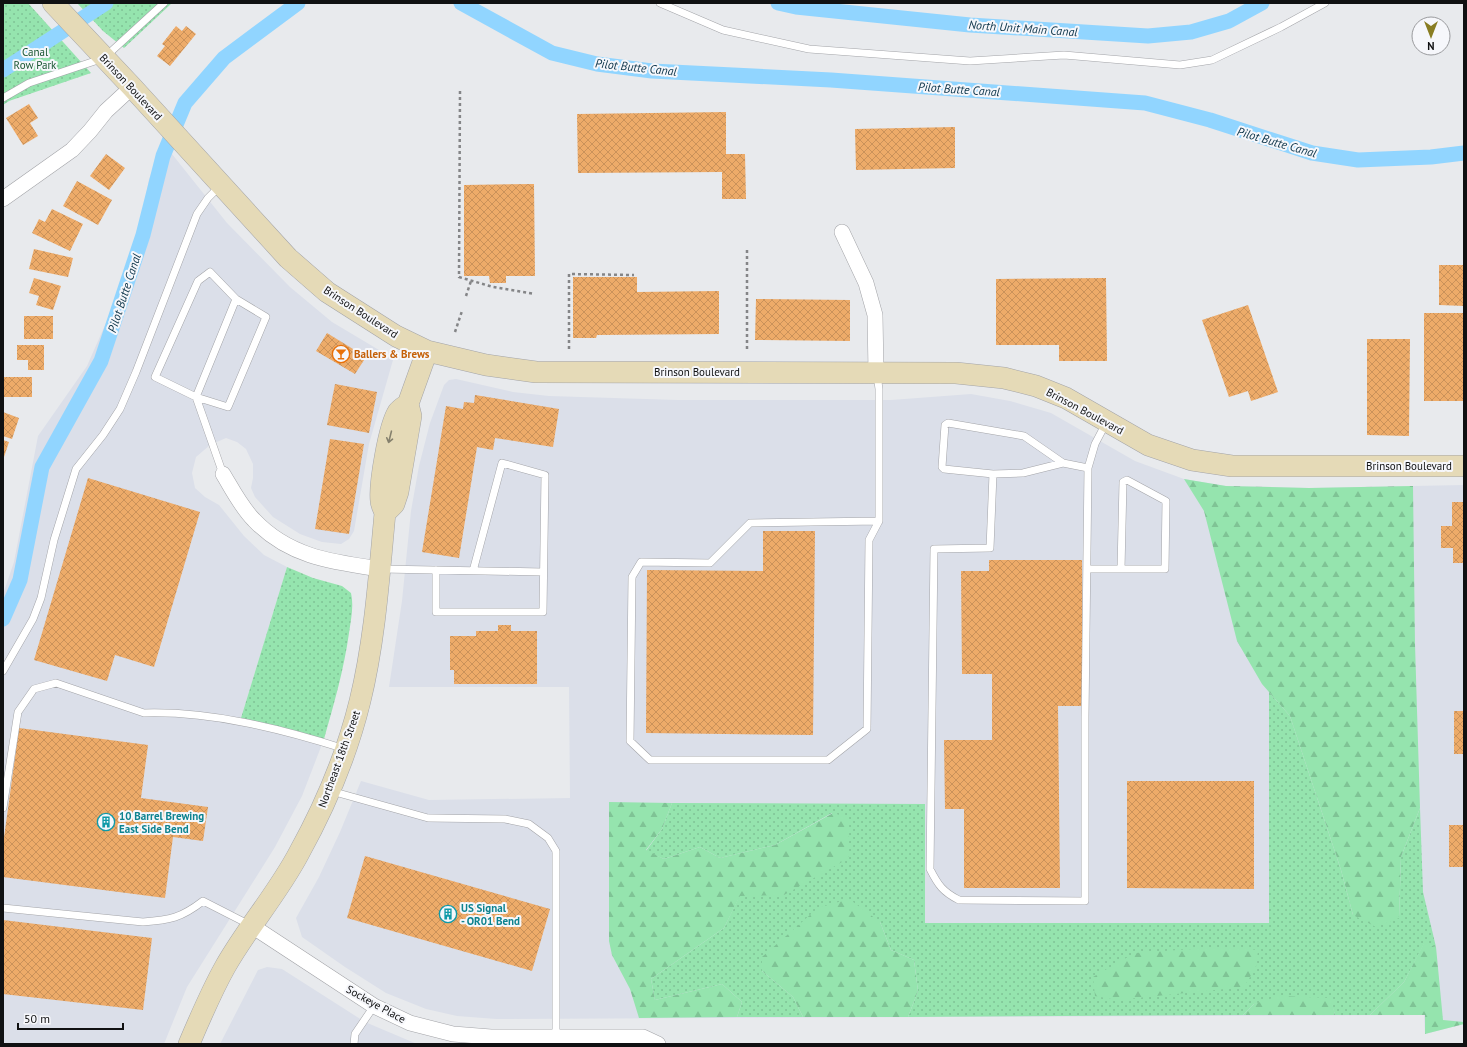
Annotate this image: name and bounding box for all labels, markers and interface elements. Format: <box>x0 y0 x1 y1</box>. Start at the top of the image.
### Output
north arrow <box>1411 16 1451 56</box>
water label: North Unit Main Canal <box>968 17 1079 39</box>
text: N <box>1427 39 1435 53</box>
park label: Canal Row Park <box>14 45 57 72</box>
street label: Brinson Boulevard <box>97 51 165 123</box>
water label: Pilot Butte Canal <box>594 55 678 79</box>
water label: Pilot Butte Canal <box>918 79 1001 99</box>
water label: Pilot Butte Canal <box>1236 123 1319 161</box>
water label: Pilot Butte Canal <box>104 251 144 334</box>
street label: Brinson Boulevard <box>321 283 401 341</box>
bar icon: Ballers & Brews <box>331 344 351 364</box>
place label: Ballers & Brews <box>354 347 430 361</box>
street label: Brinson Boulevard <box>654 365 740 379</box>
street label: Brinson Boulevard <box>1044 385 1126 437</box>
one-way arrow <box>386 430 394 443</box>
street label: Brinson Boulevard <box>1366 459 1452 473</box>
street label: Northeast 18th Street <box>315 708 363 809</box>
place label: 10 Barrel Brewing East Side Bend <box>119 809 204 836</box>
building icon: 10 Barrel Brewing East Side Bend <box>96 812 116 832</box>
place label: US Signal - OR01 Bend <box>461 901 520 928</box>
building icon: US Signal - OR01 Bend <box>438 904 458 924</box>
street label: Sockeye Place <box>344 982 409 1026</box>
scale bar <box>18 1005 123 1031</box>
text: 50 m <box>24 1011 50 1026</box>

